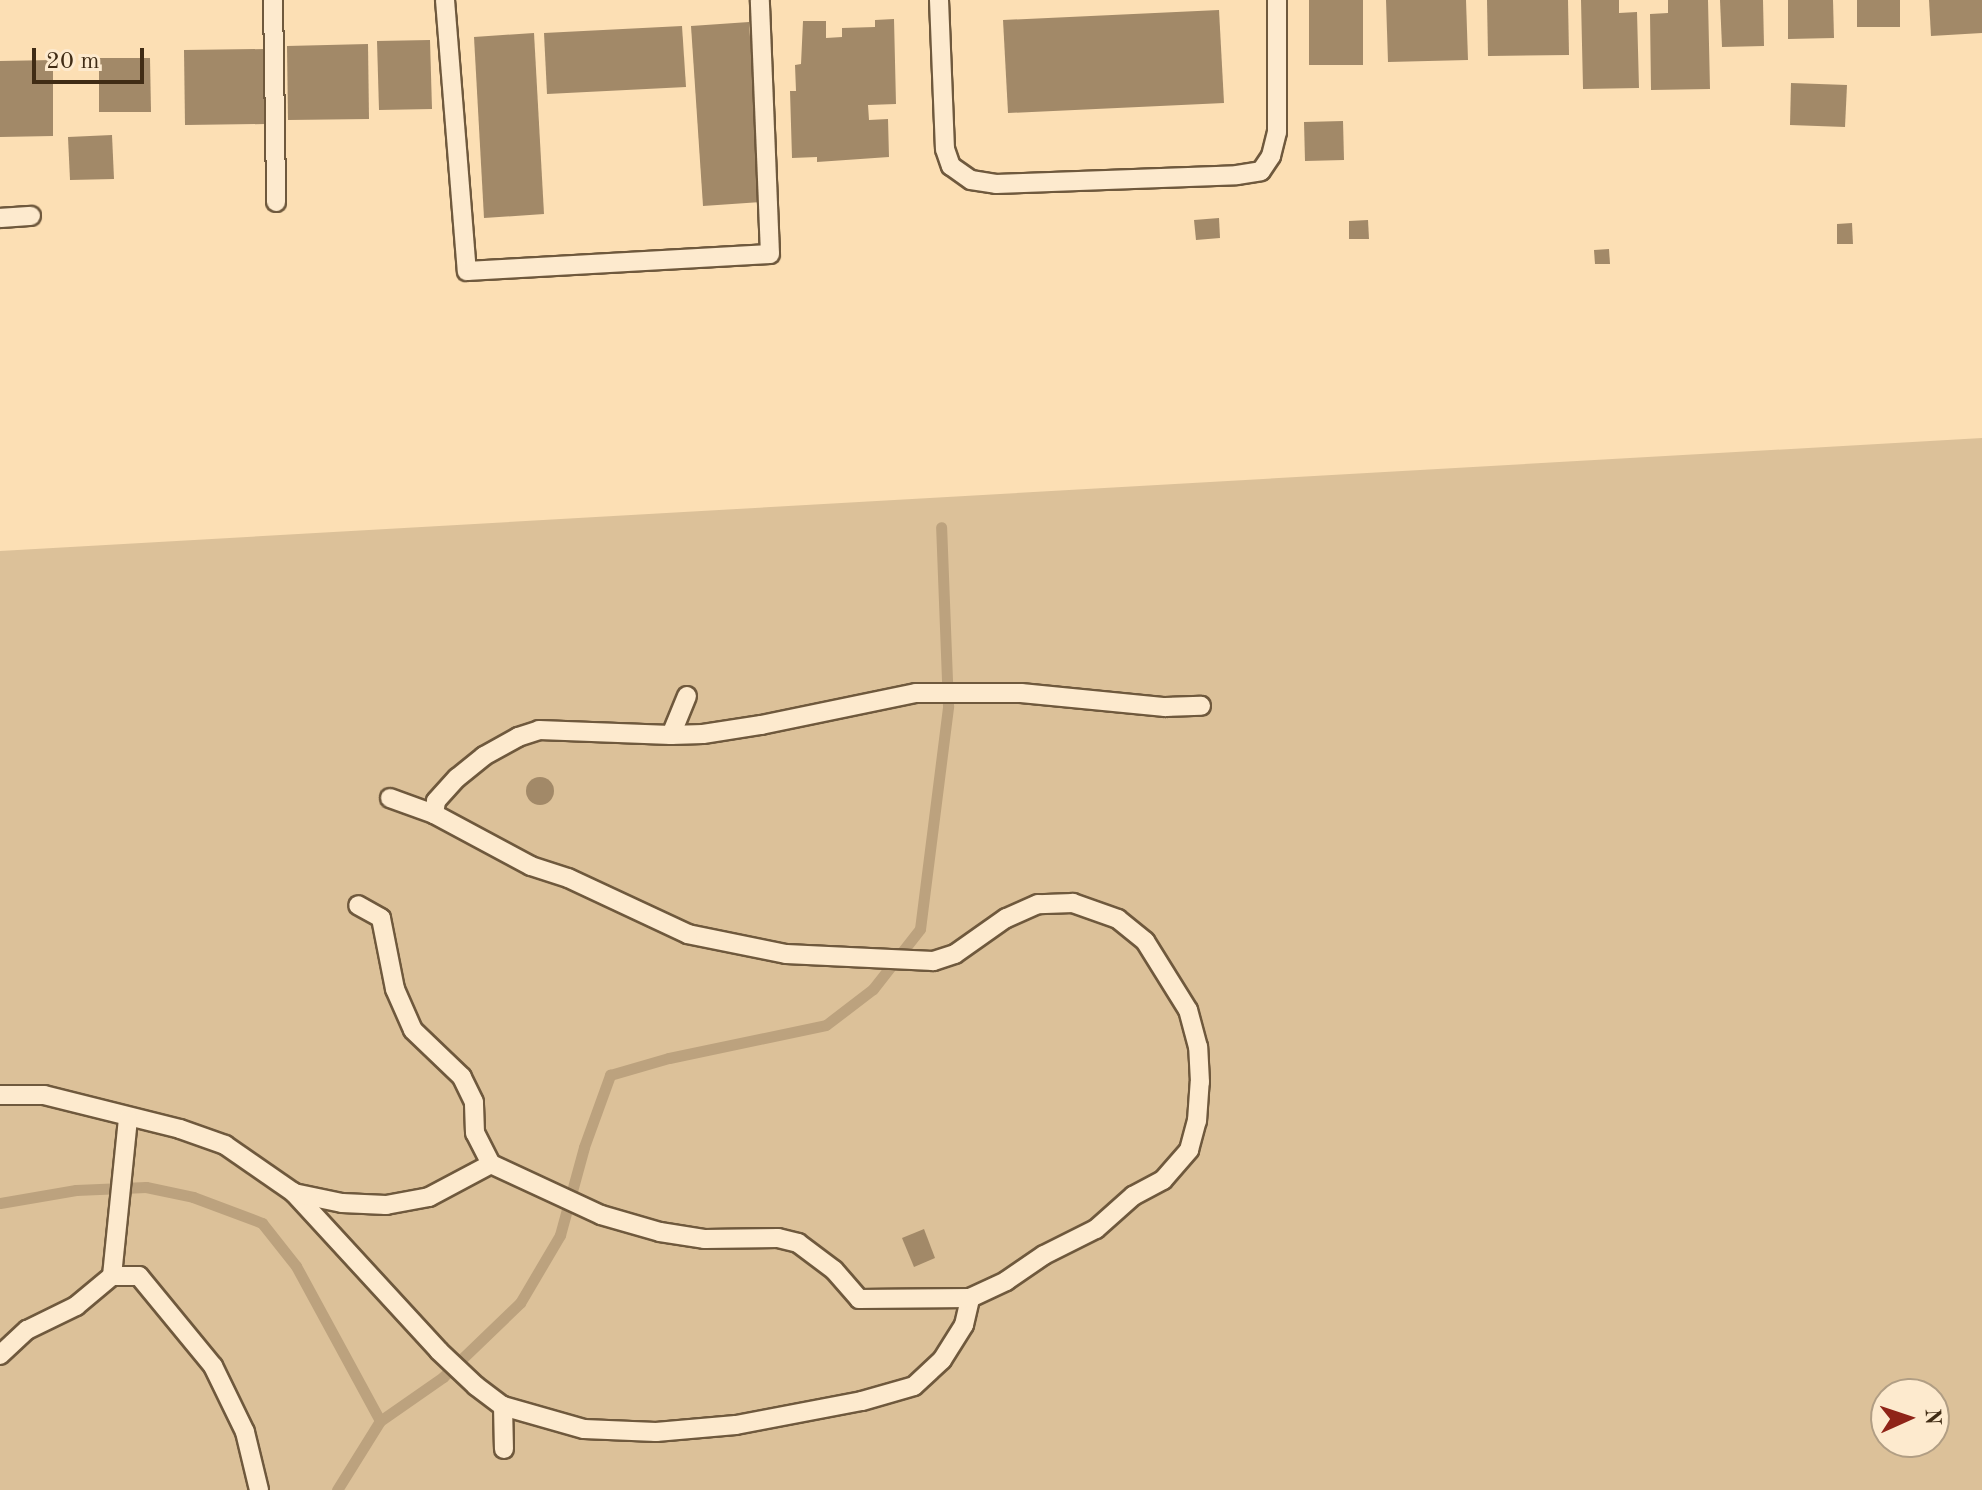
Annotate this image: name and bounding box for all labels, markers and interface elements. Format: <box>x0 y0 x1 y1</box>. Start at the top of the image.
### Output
scale bar <box>36 32 148 82</box>
text: 20 m <box>46 50 100 74</box>
north arrow <box>1870 1378 1950 1458</box>
text: N <box>1921 1408 1943 1426</box>

